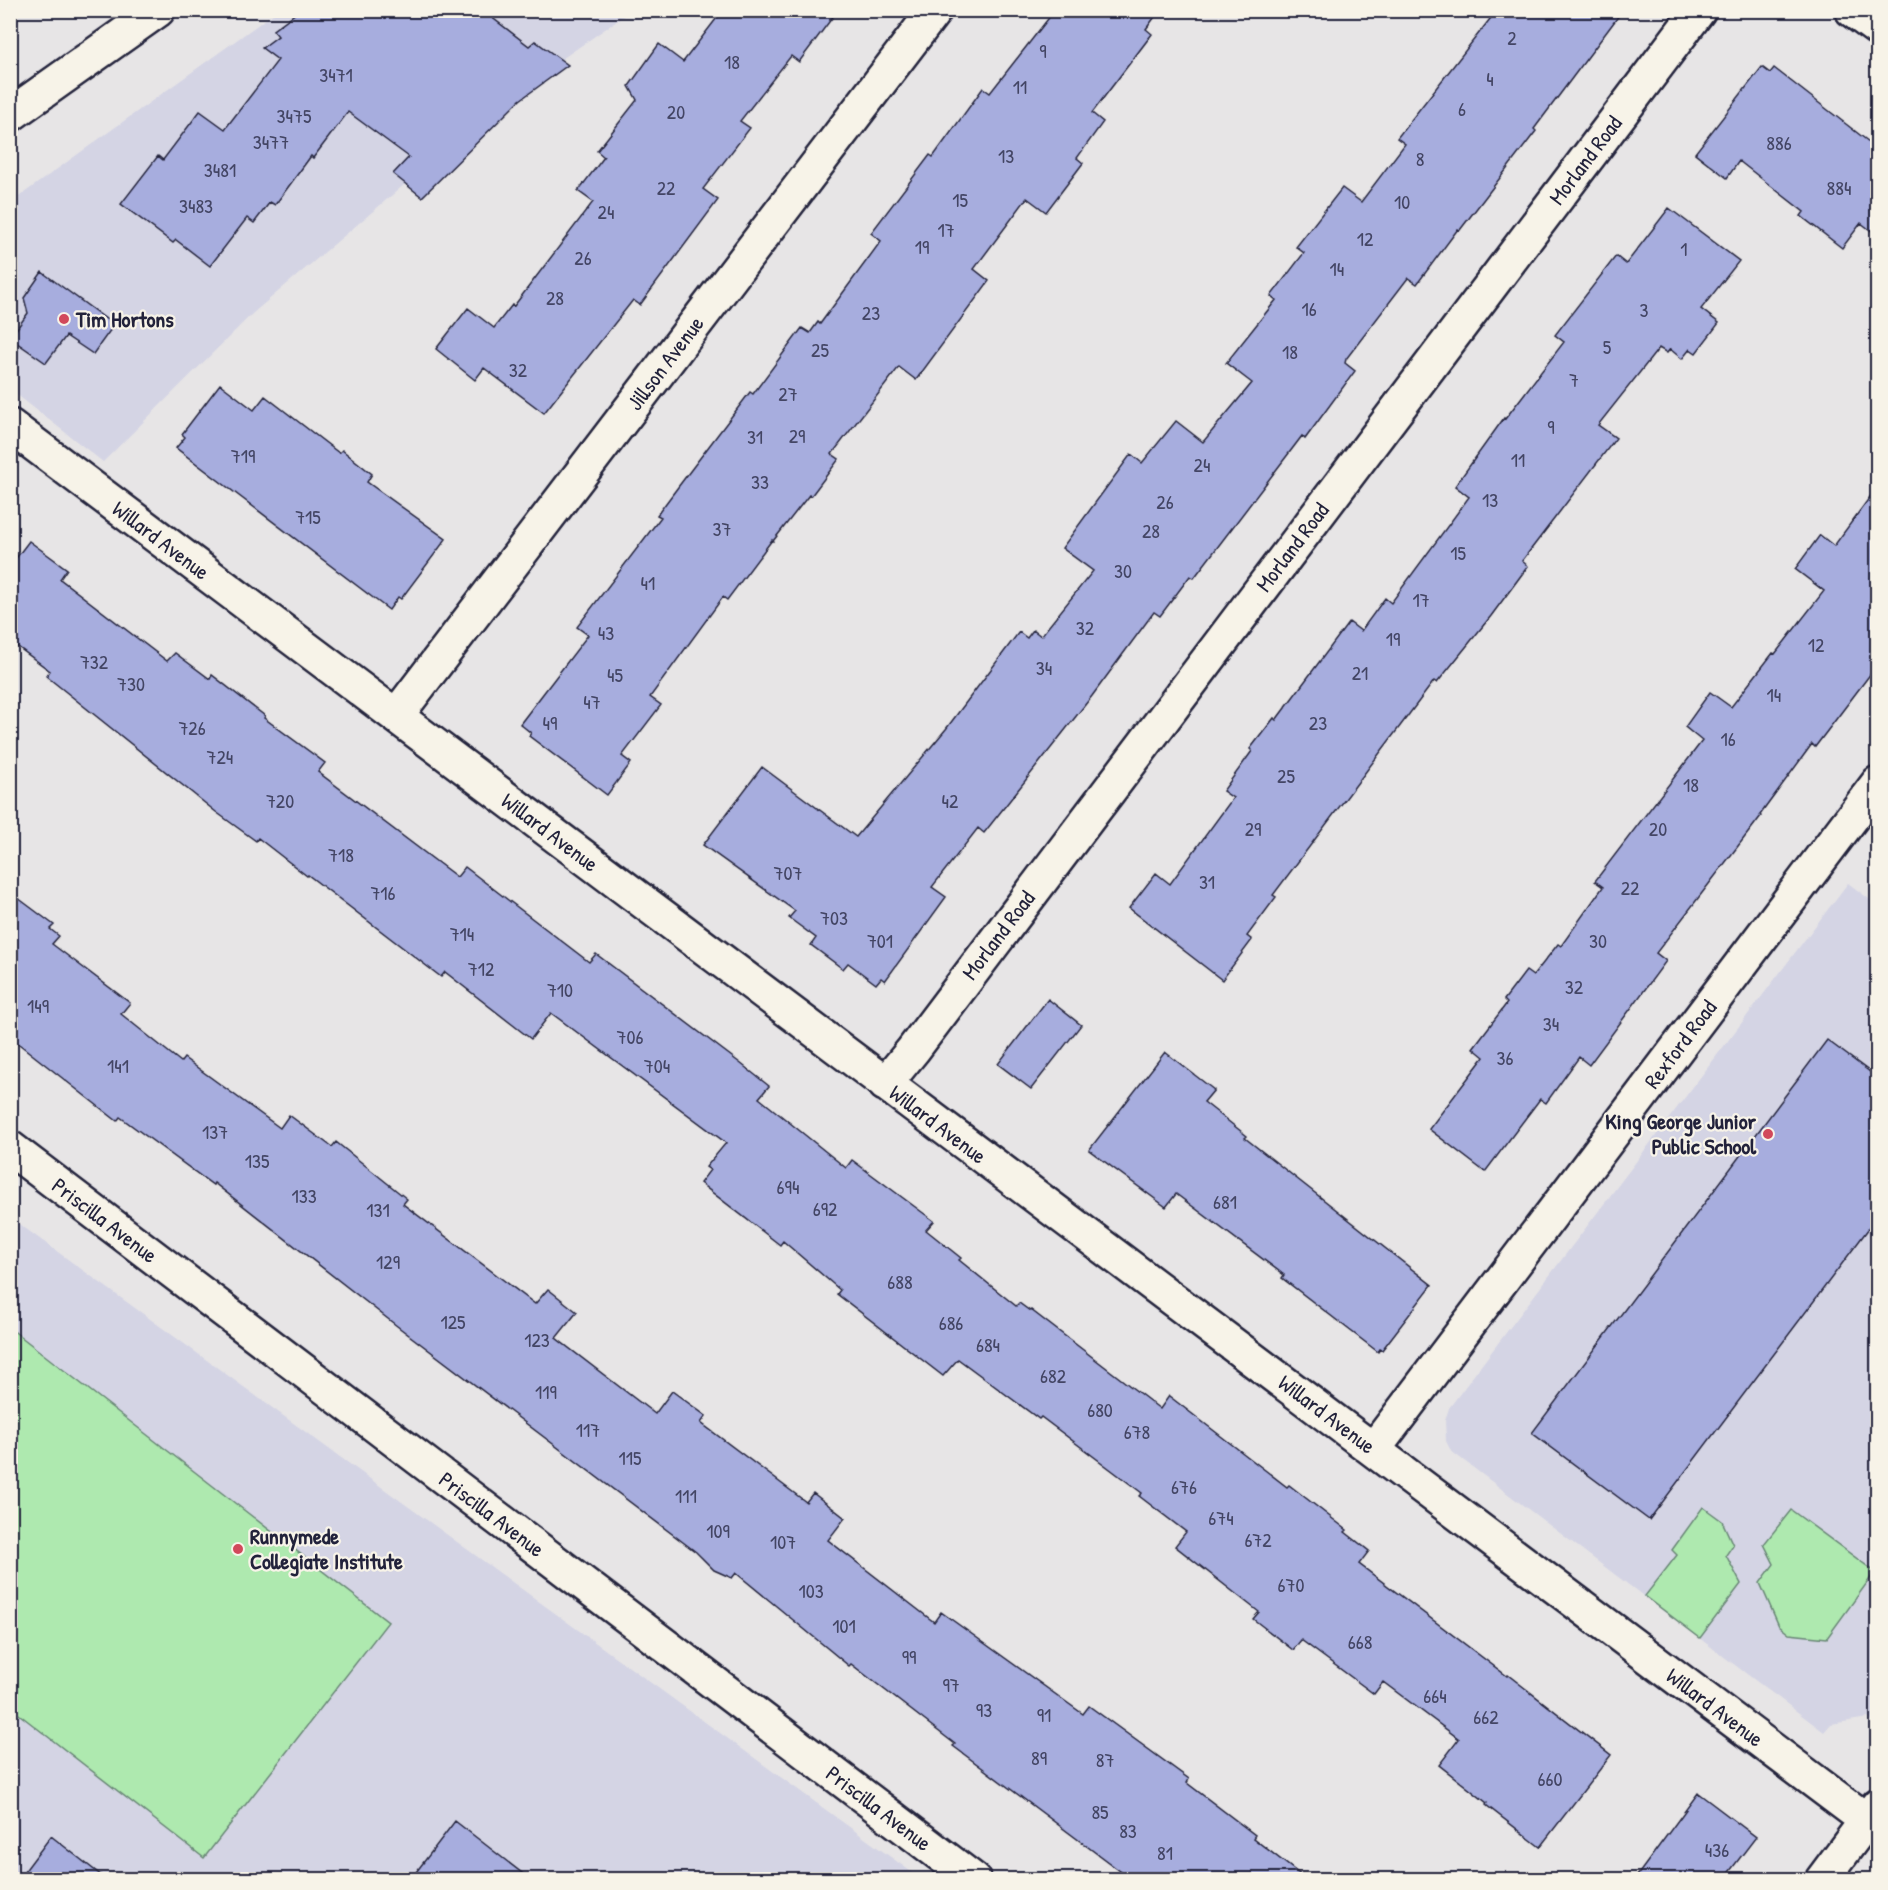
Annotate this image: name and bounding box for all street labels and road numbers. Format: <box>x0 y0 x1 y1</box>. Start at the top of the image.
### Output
street label: Morland Road <box>1542 109 1629 211</box>
street label: Jillson Avenue <box>620 310 710 416</box>
street label: Willard Avenue <box>106 494 216 587</box>
street label: Morland Road <box>1249 496 1336 598</box>
street label: Willard Avenue <box>495 786 605 879</box>
street label: Morland Road <box>955 884 1042 986</box>
street label: Rexford Road <box>1637 993 1723 1094</box>
street label: Willard Avenue <box>883 1078 993 1171</box>
street label: Priscilla Avenue <box>46 1170 164 1270</box>
street label: Willard Avenue <box>1272 1368 1382 1461</box>
street label: Priscilla Avenue <box>433 1464 551 1564</box>
street label: Willard Avenue <box>1660 1661 1770 1754</box>
street label: Priscilla Avenue <box>820 1758 938 1858</box>

